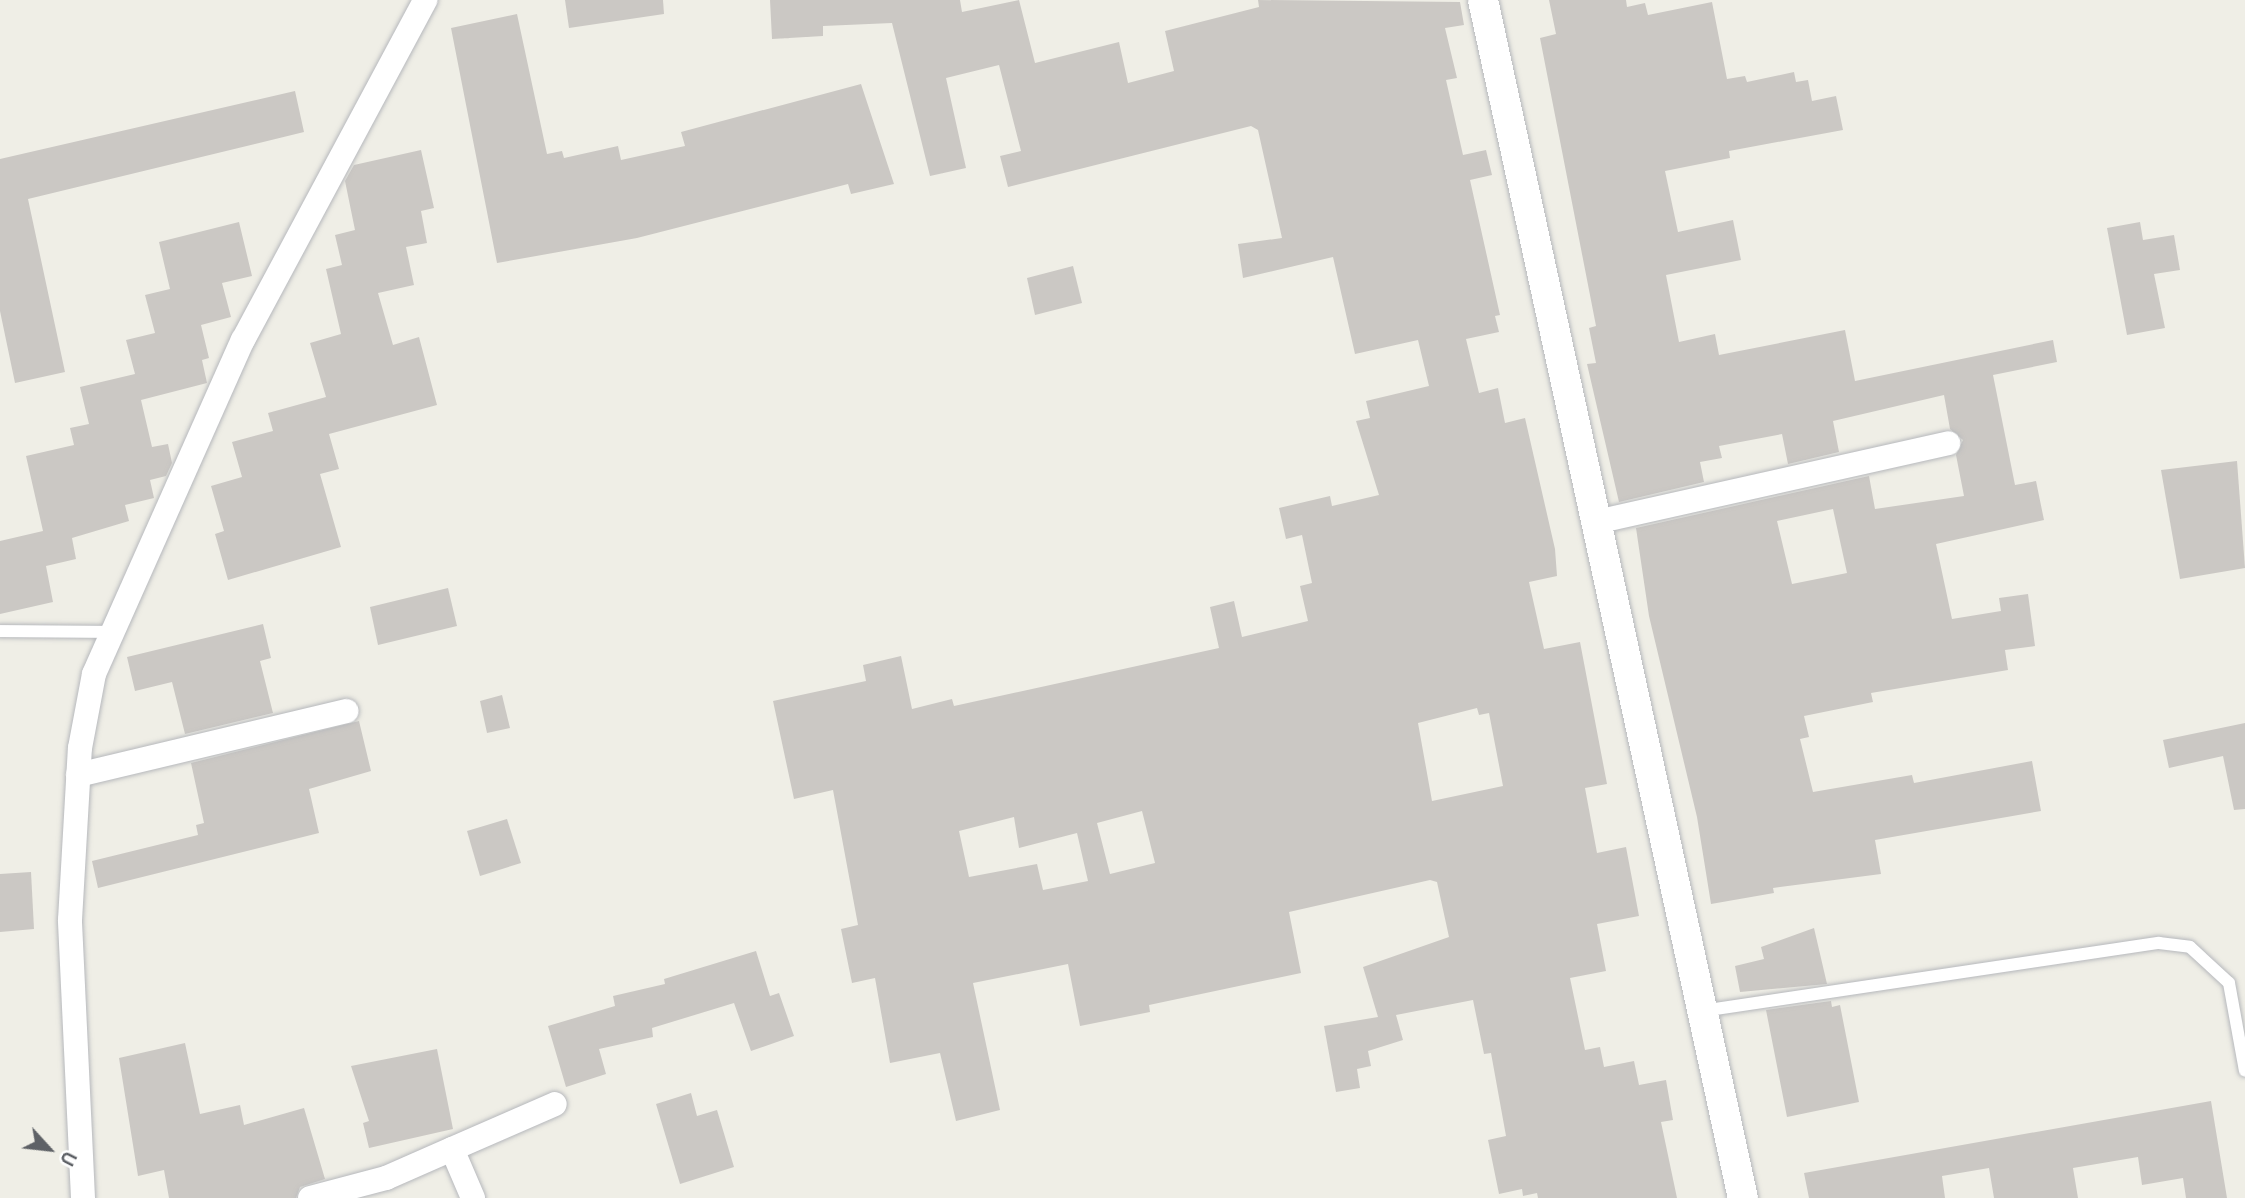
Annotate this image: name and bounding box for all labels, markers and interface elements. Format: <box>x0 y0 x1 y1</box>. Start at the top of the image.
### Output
north arrow <box>14 1114 84 1184</box>
text: U <box>54 1147 82 1170</box>

